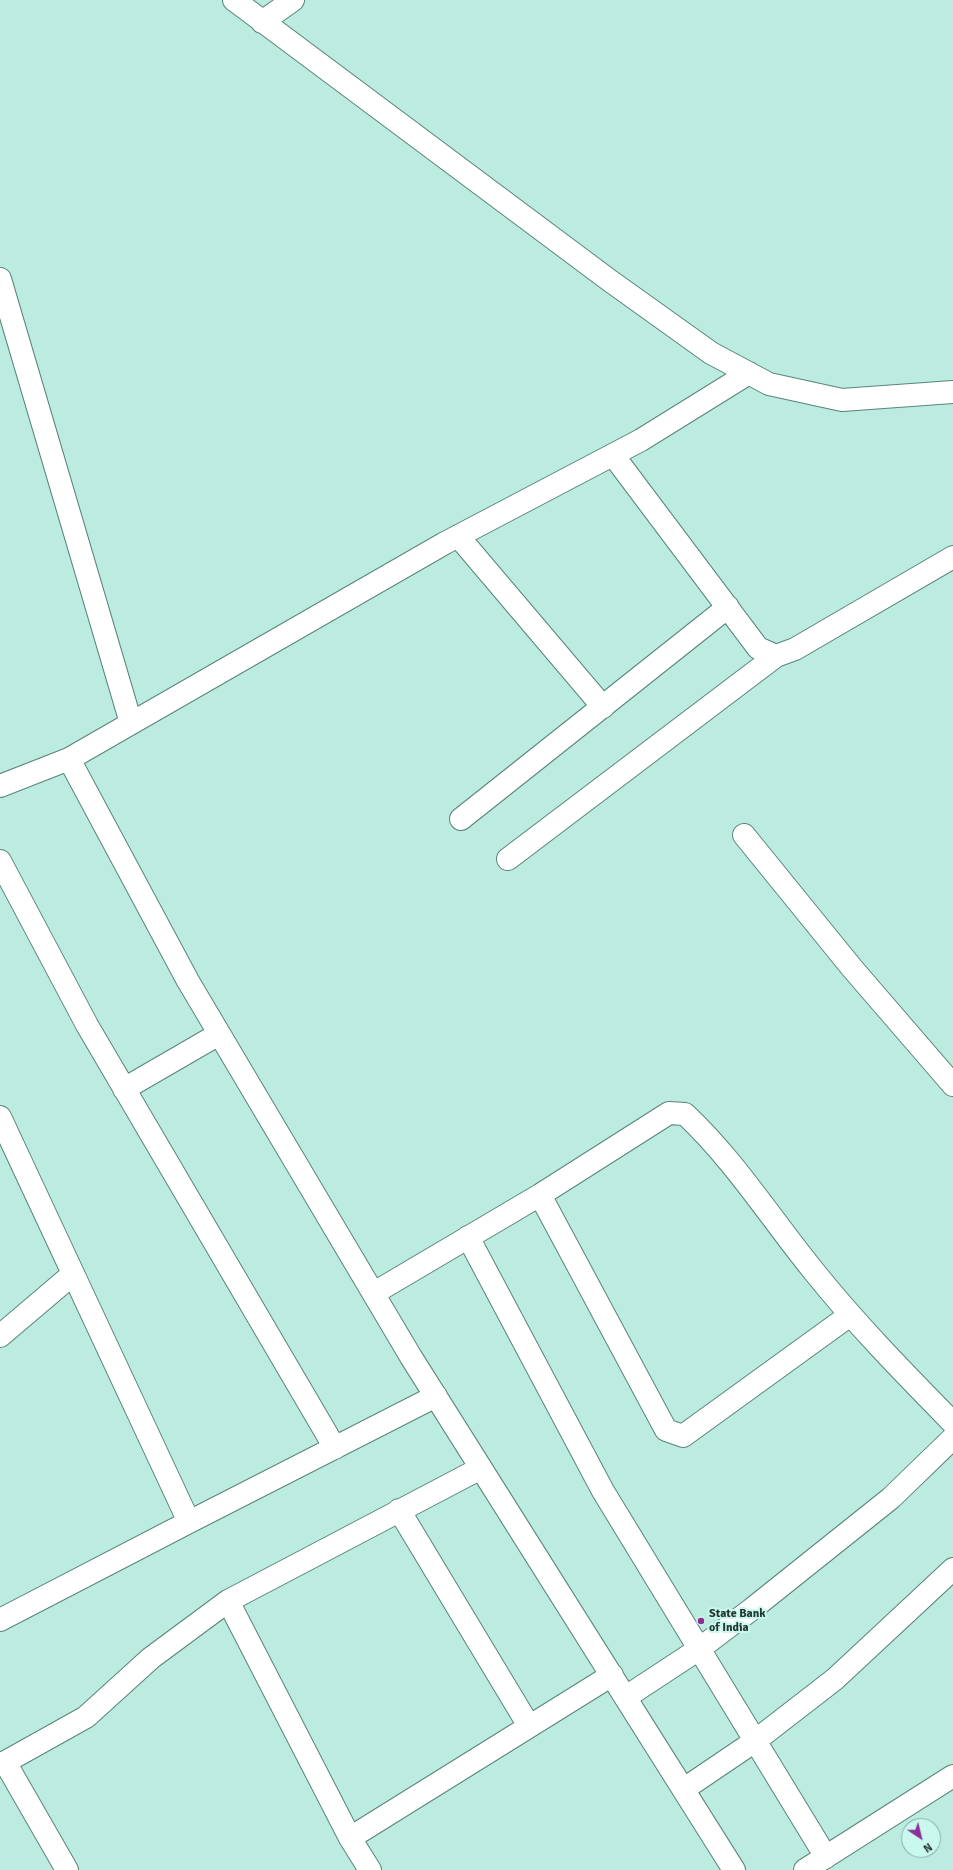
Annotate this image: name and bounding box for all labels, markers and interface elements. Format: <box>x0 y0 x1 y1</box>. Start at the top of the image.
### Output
place label: State Bank of India <box>709 1607 766 1635</box>
marker: State Bank of India <box>696 1616 706 1626</box>
north arrow <box>901 1818 941 1858</box>
text: N <box>921 1840 934 1855</box>

